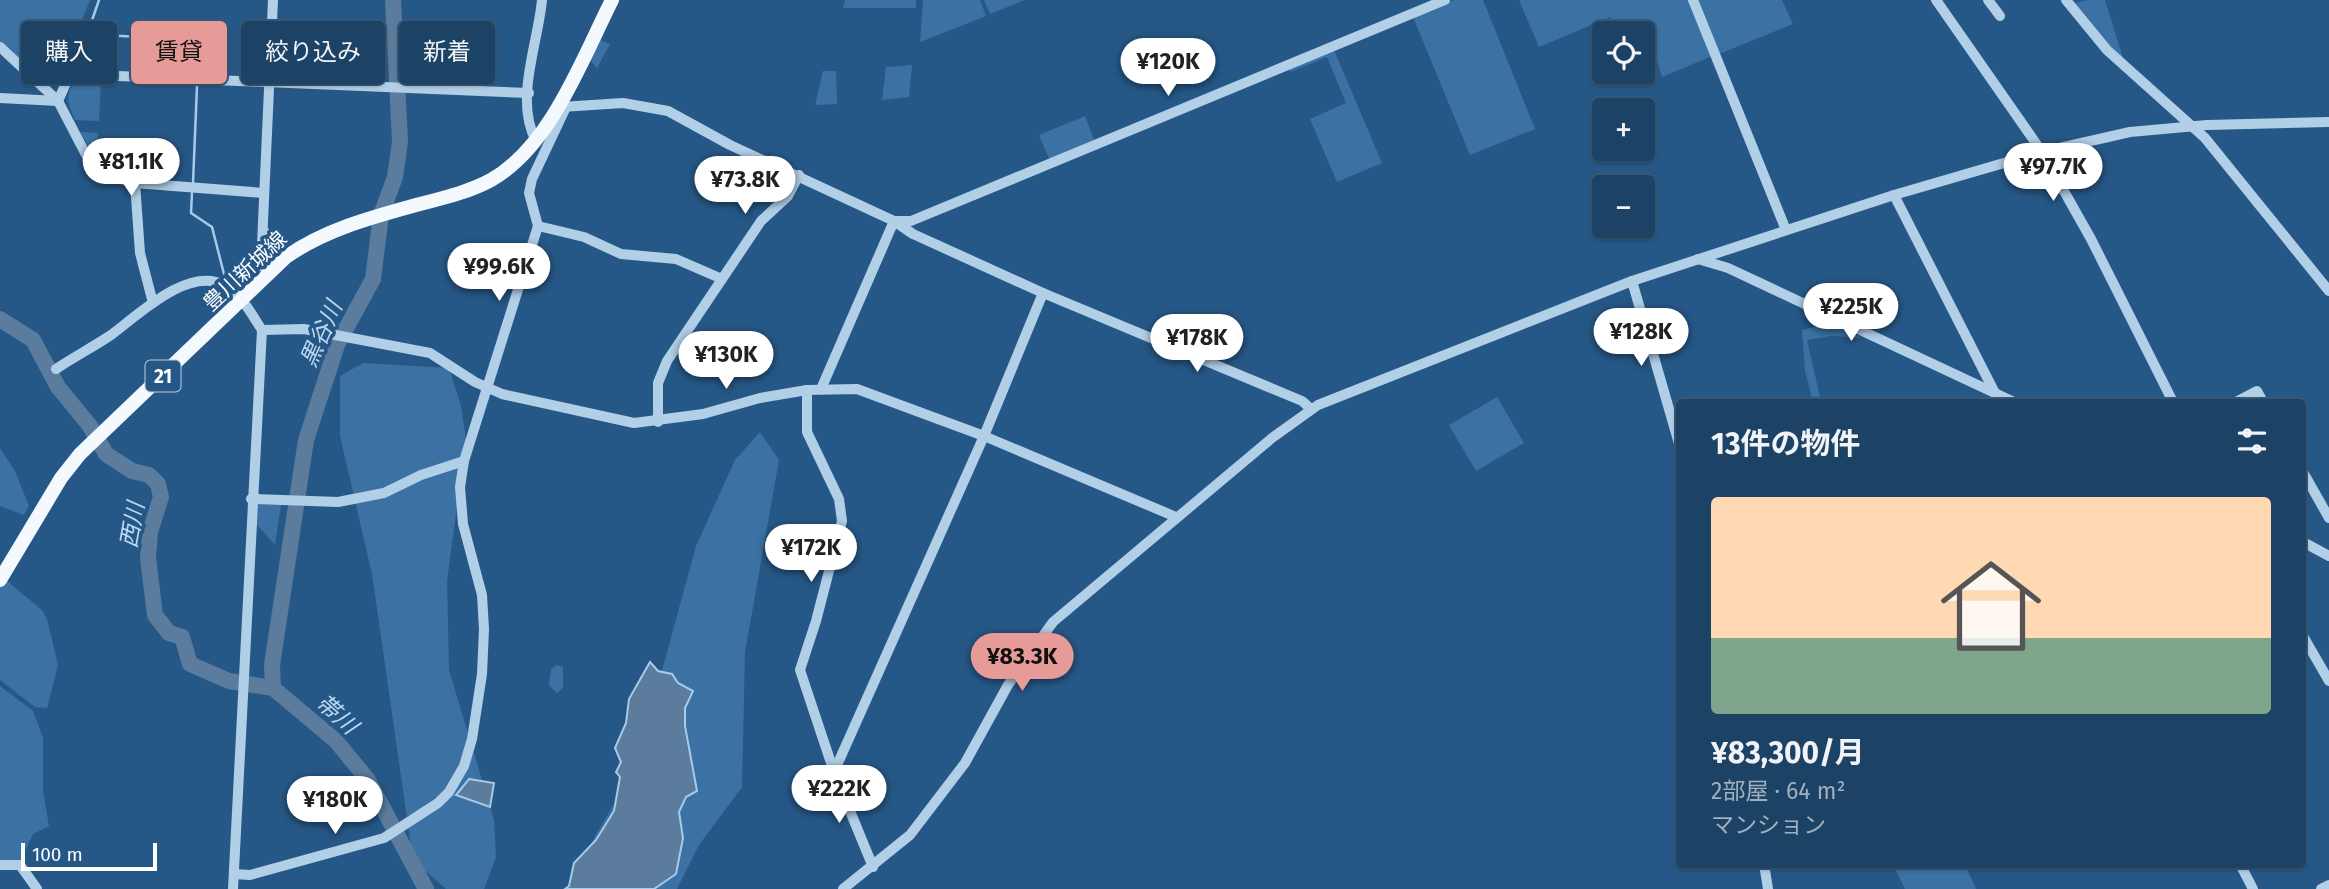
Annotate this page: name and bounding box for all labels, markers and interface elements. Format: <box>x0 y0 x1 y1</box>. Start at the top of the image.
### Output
chip: 購入 <box>21 21 117 84</box>
chip: 賃貸 <box>131 21 227 84</box>
chip: 絞り込み <box>241 21 385 84</box>
chip: 新着 <box>399 21 495 84</box>
map controls <box>1592 21 1655 238</box>
button: locate <box>1592 21 1655 84</box>
pin: ¥120K <box>1119 38 1217 98</box>
text: ¥120K <box>1137 47 1199 75</box>
button: + <box>1592 98 1655 161</box>
pin: ¥81.1K <box>74 138 188 198</box>
pin: ¥97.7K <box>1996 144 2110 203</box>
text: ¥81.1K <box>99 147 163 175</box>
text: ¥97.7K <box>2020 152 2086 180</box>
pin: ¥73.8K <box>688 156 802 216</box>
text: ¥73.8K <box>710 165 780 193</box>
button: − <box>1592 175 1655 238</box>
street label: 豊川新城線 <box>198 226 292 316</box>
pin: ¥99.6K <box>442 244 556 303</box>
text: ¥99.6K <box>463 252 535 280</box>
pin: ¥225K <box>1802 284 1900 343</box>
text: ¥225K <box>1819 292 1883 320</box>
water label: 黒谷川 <box>294 294 349 371</box>
pin: ¥128K <box>1592 308 1690 368</box>
pin: ¥178K <box>1148 314 1246 374</box>
text: ¥128K <box>1610 317 1672 345</box>
text: ¥178K <box>1166 323 1228 351</box>
pin: ¥130K <box>677 332 775 391</box>
text: ¥130K <box>694 340 758 368</box>
road number: 21 <box>146 360 180 392</box>
icon: filters <box>2233 422 2271 460</box>
text: 13件の物件 <box>1711 426 1861 462</box>
water label: 西川 <box>114 497 150 550</box>
pin: ¥172K <box>762 524 860 584</box>
text: ¥172K <box>781 533 841 561</box>
icon: home <box>1928 543 2054 669</box>
pin: ¥83.3K <box>965 634 1079 693</box>
text: ¥83.3K <box>987 642 1057 670</box>
water label: 帯川 <box>311 688 366 742</box>
text: ¥83,300/月 <box>1711 735 1865 771</box>
pin: ¥222K <box>790 766 888 825</box>
text: ¥222K <box>808 774 870 802</box>
pin: ¥180K <box>286 776 384 836</box>
text: 2部屋 · 64 m² <box>1711 777 1845 805</box>
text: ¥180K <box>303 785 367 813</box>
text: マンション <box>1711 811 1826 839</box>
scale bar <box>21 840 158 872</box>
text: 100 m <box>32 843 83 866</box>

